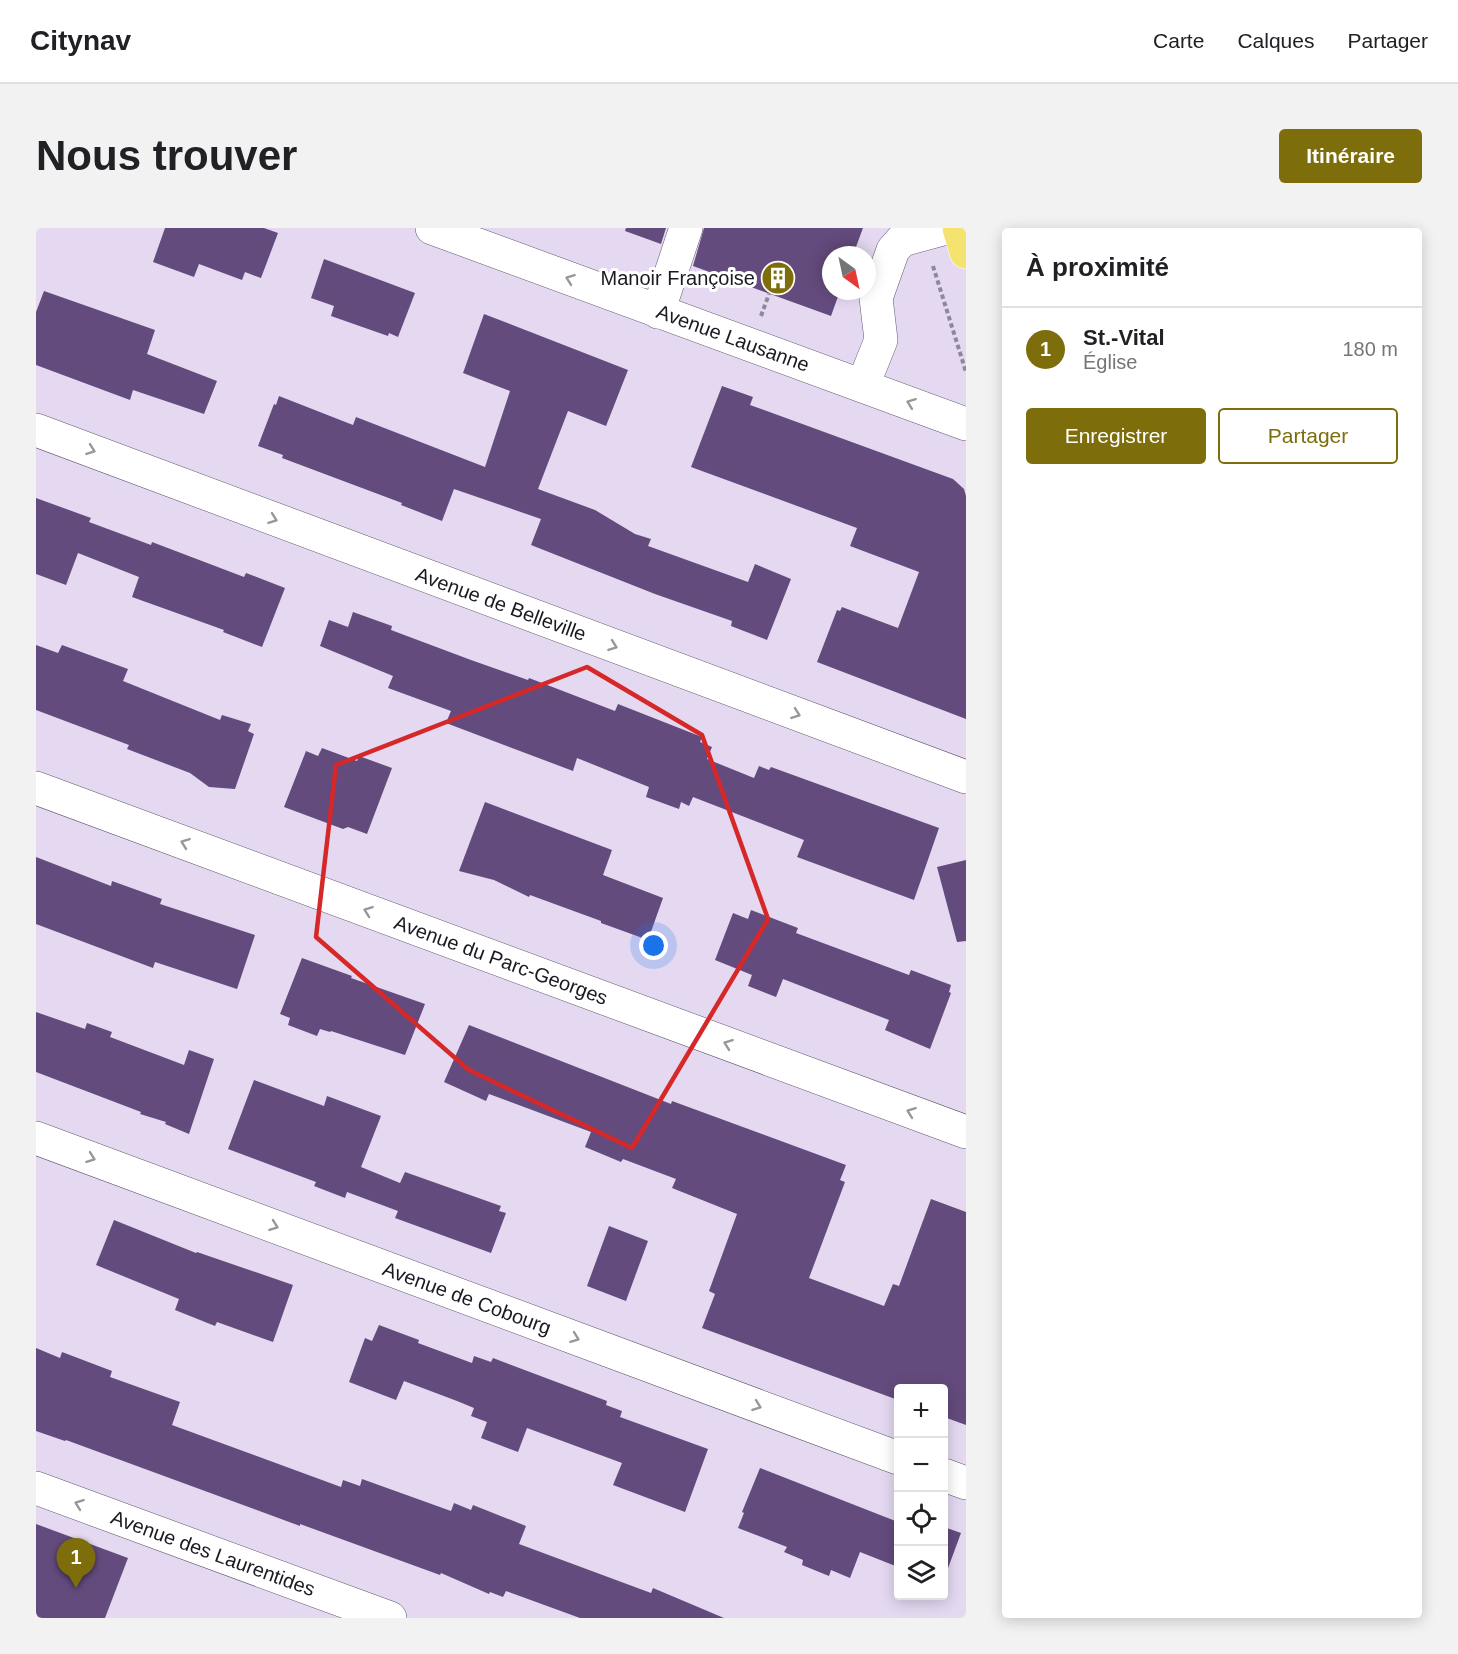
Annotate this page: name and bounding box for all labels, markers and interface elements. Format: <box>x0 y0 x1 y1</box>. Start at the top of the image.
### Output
text: Citynav <box>30 25 131 56</box>
text: Carte <box>1153 29 1204 52</box>
text: Calques <box>1237 29 1314 52</box>
text: Partager <box>1347 29 1428 52</box>
button: Itinéraire <box>1279 129 1422 183</box>
text: Nous trouver <box>36 132 297 179</box>
north arrow <box>822 246 876 300</box>
text: À proximité <box>1026 252 1169 282</box>
building icon: Manoir Françoise <box>760 260 796 296</box>
place label: Manoir Françoise <box>600 267 755 289</box>
one-way arrow <box>565 274 576 287</box>
street label: Avenue Lausanne <box>654 300 812 376</box>
text: St.-Vital <box>1083 325 1165 350</box>
text: 1 <box>1040 338 1051 360</box>
text: 180 m <box>1342 338 1398 360</box>
text: Église <box>1083 351 1137 373</box>
one-way arrow <box>907 398 918 410</box>
button: Enregistrer <box>1026 408 1206 464</box>
button: Partager <box>1218 408 1398 464</box>
one-way arrow <box>85 443 96 456</box>
one-way arrow <box>268 511 278 524</box>
street label: Avenue de Belleville <box>413 563 589 645</box>
one-way arrow <box>608 638 618 651</box>
one-way arrow <box>790 707 801 719</box>
one-way arrow <box>180 838 191 851</box>
one-way arrow <box>363 906 374 918</box>
street label: Avenue du Parc-Georges <box>391 911 611 1009</box>
your location <box>639 931 668 960</box>
one-way arrow <box>723 1039 734 1052</box>
one-way arrow <box>906 1106 917 1119</box>
one-way arrow <box>85 1151 96 1163</box>
one-way arrow <box>267 1219 278 1231</box>
street label: Avenue de Cobourg <box>380 1257 554 1339</box>
one-way arrow <box>569 1330 579 1343</box>
map controls <box>894 1384 948 1600</box>
button: + <box>894 1384 948 1438</box>
one-way arrow <box>752 1398 762 1411</box>
button: − <box>894 1438 948 1492</box>
button: locate <box>894 1492 948 1546</box>
one-way arrow <box>74 1499 85 1511</box>
street label: Avenue des Laurentides <box>108 1506 318 1600</box>
pin: 1 <box>56 1538 96 1588</box>
button: layers <box>894 1546 948 1600</box>

